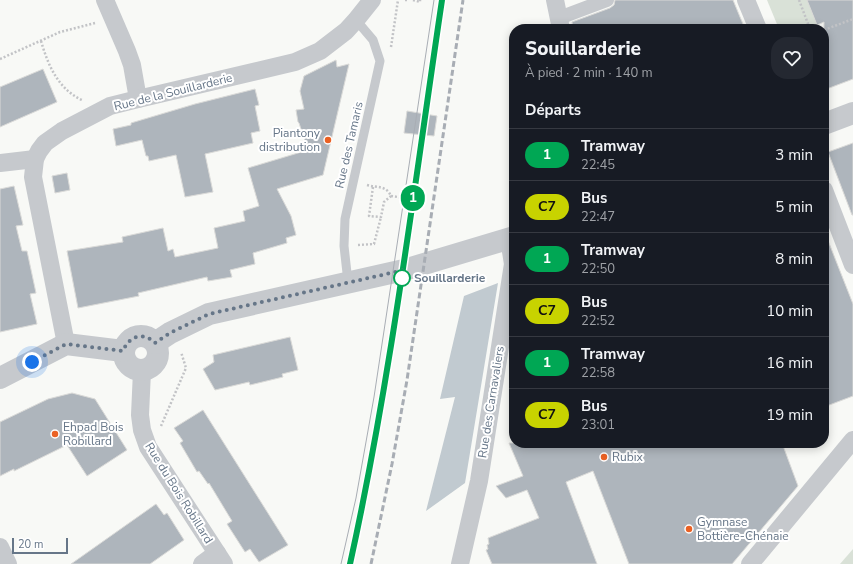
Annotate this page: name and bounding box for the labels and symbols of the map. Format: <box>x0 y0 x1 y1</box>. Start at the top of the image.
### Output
street label: Rue de la Souillarderie <box>112 70 234 114</box>
street label: Rue des Tamaris <box>331 100 367 190</box>
place label: Piantony distribution <box>259 125 321 155</box>
marker: Piantony distribution <box>323 135 333 145</box>
line badge: 1 <box>400 185 426 211</box>
marker: Souillarderie <box>393 269 411 287</box>
place label: Souillarderie <box>414 270 486 286</box>
street label: Rue des Carnavaliers <box>474 345 508 459</box>
your location <box>22 352 42 372</box>
place label: Ehpad Bois Robillard <box>63 419 124 449</box>
marker: Ehpad Bois Robillard <box>50 429 60 439</box>
street label: Rue du Bois Robillard <box>141 439 217 547</box>
place label: Rubix <box>612 449 644 465</box>
marker: Rubix <box>599 452 609 462</box>
place label: Gymnase Bottière-Chénaie <box>697 514 789 544</box>
marker: Gymnase Bottière-Chénaie <box>684 524 694 534</box>
scale bar <box>12 536 68 555</box>

